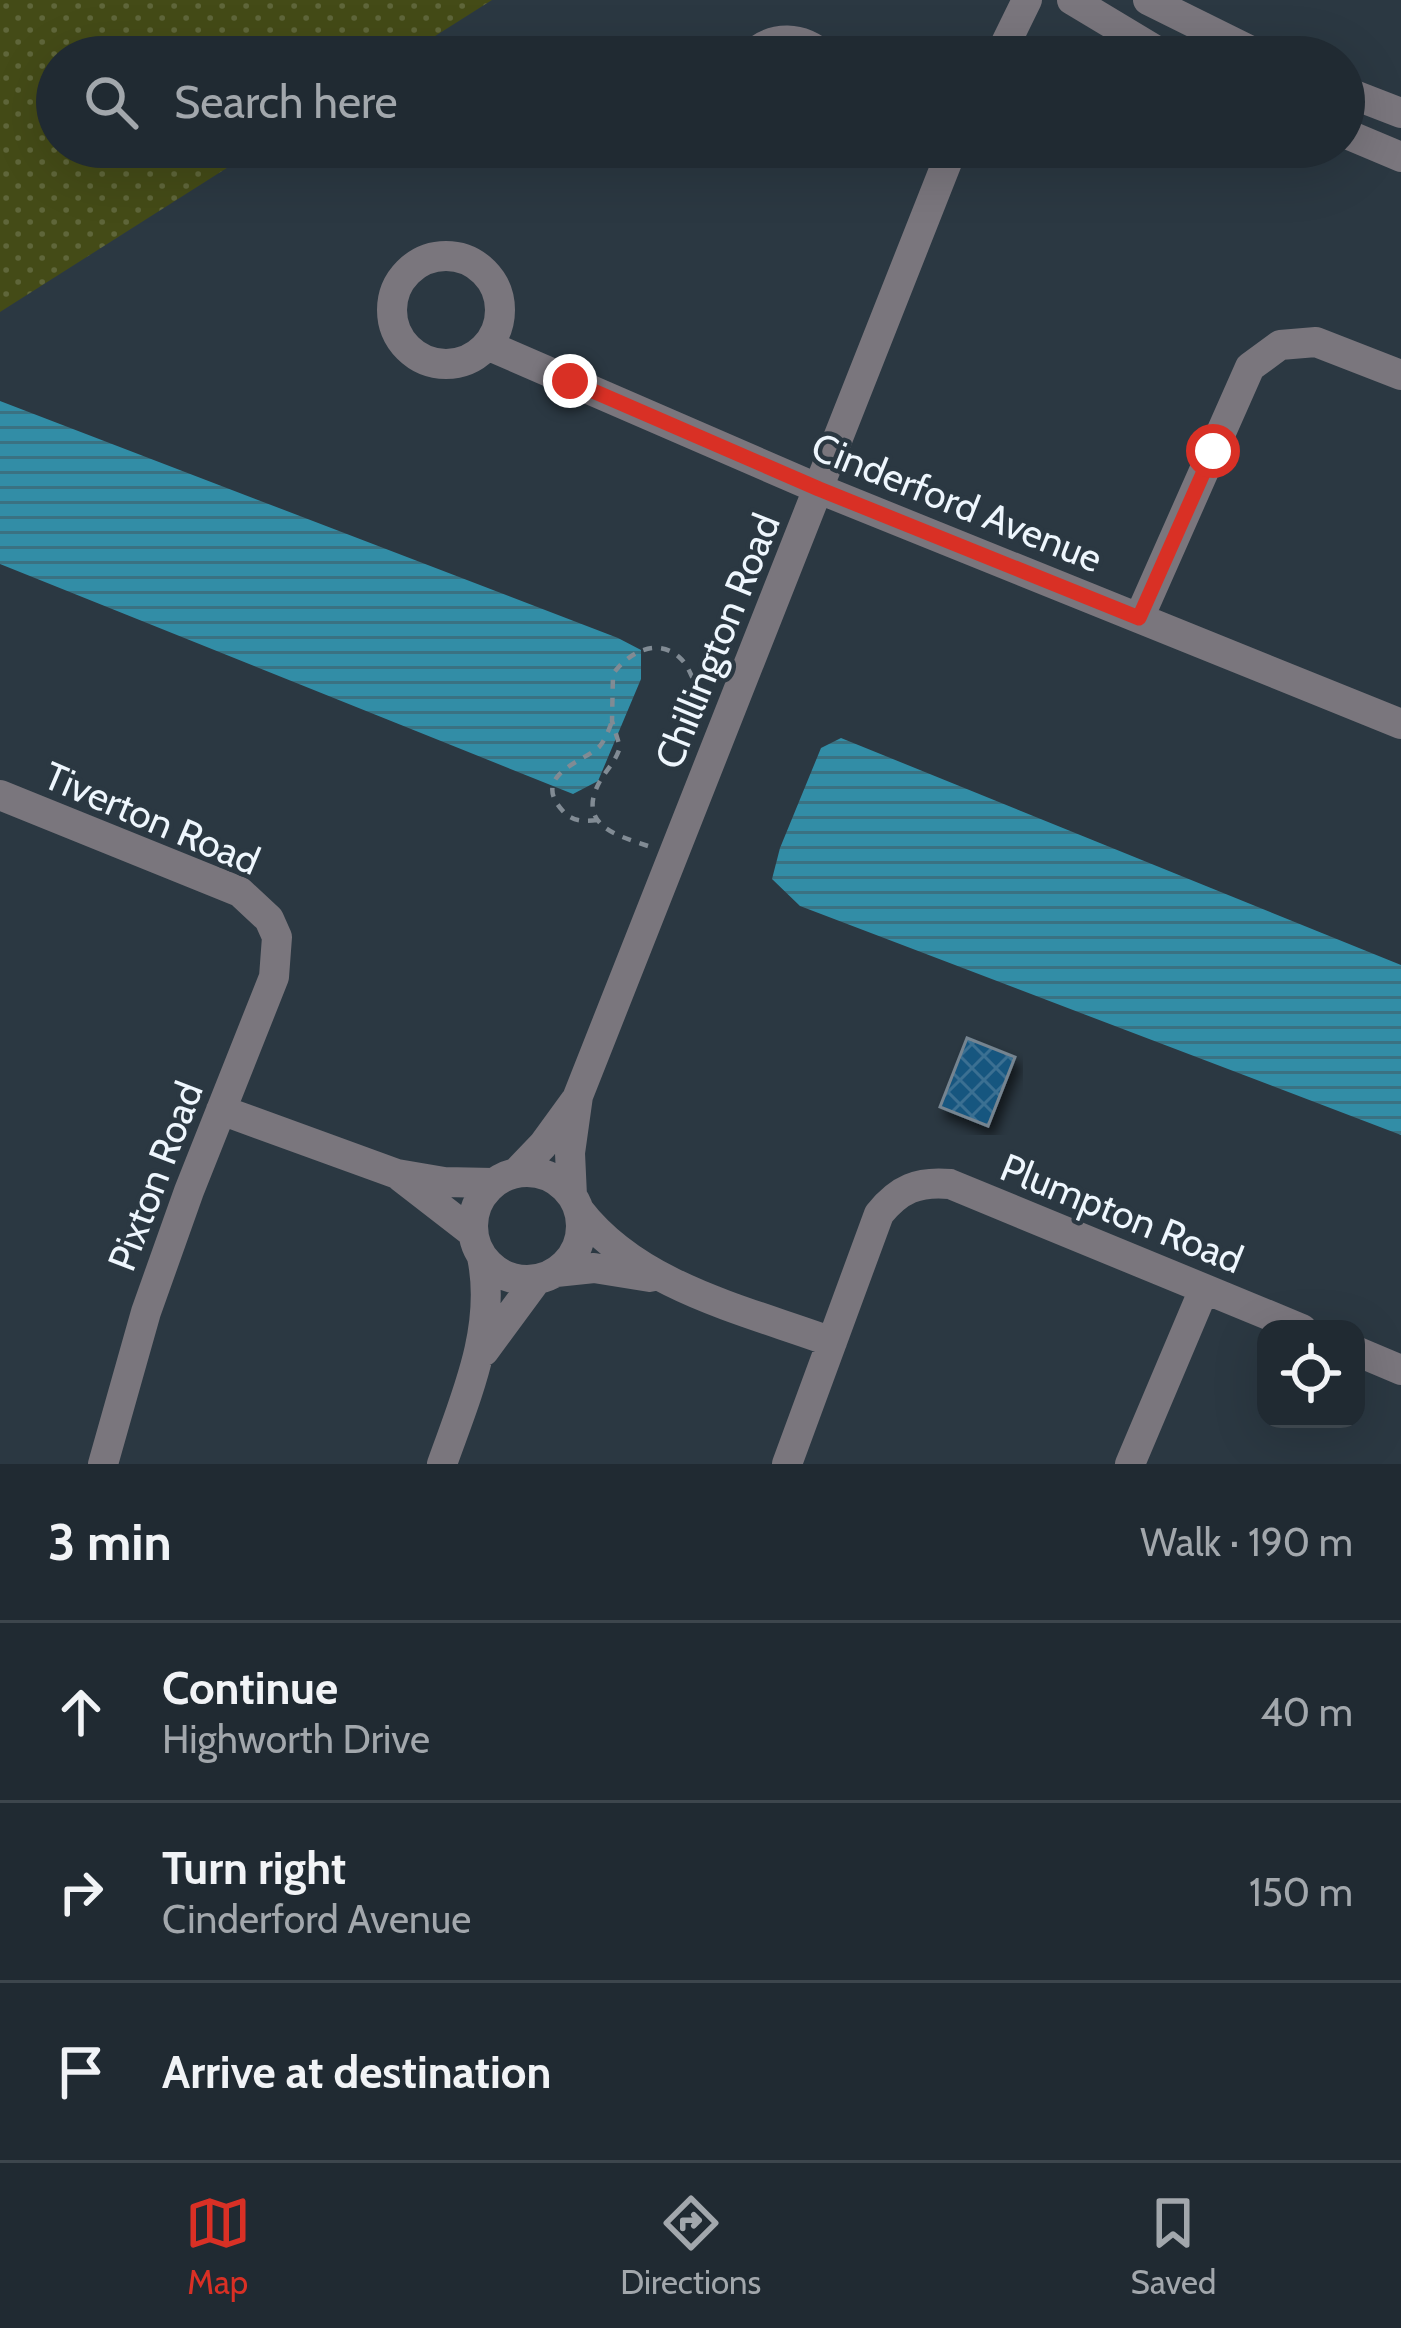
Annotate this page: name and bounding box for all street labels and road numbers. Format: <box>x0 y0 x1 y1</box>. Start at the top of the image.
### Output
street label: Cinderford Avenue <box>805 422 1109 582</box>
street label: Chillington Road <box>644 506 790 776</box>
street label: Tiverton Road <box>37 751 267 885</box>
street label: Pixton Road <box>97 1075 213 1277</box>
street label: Plumpton Road <box>994 1143 1250 1283</box>

